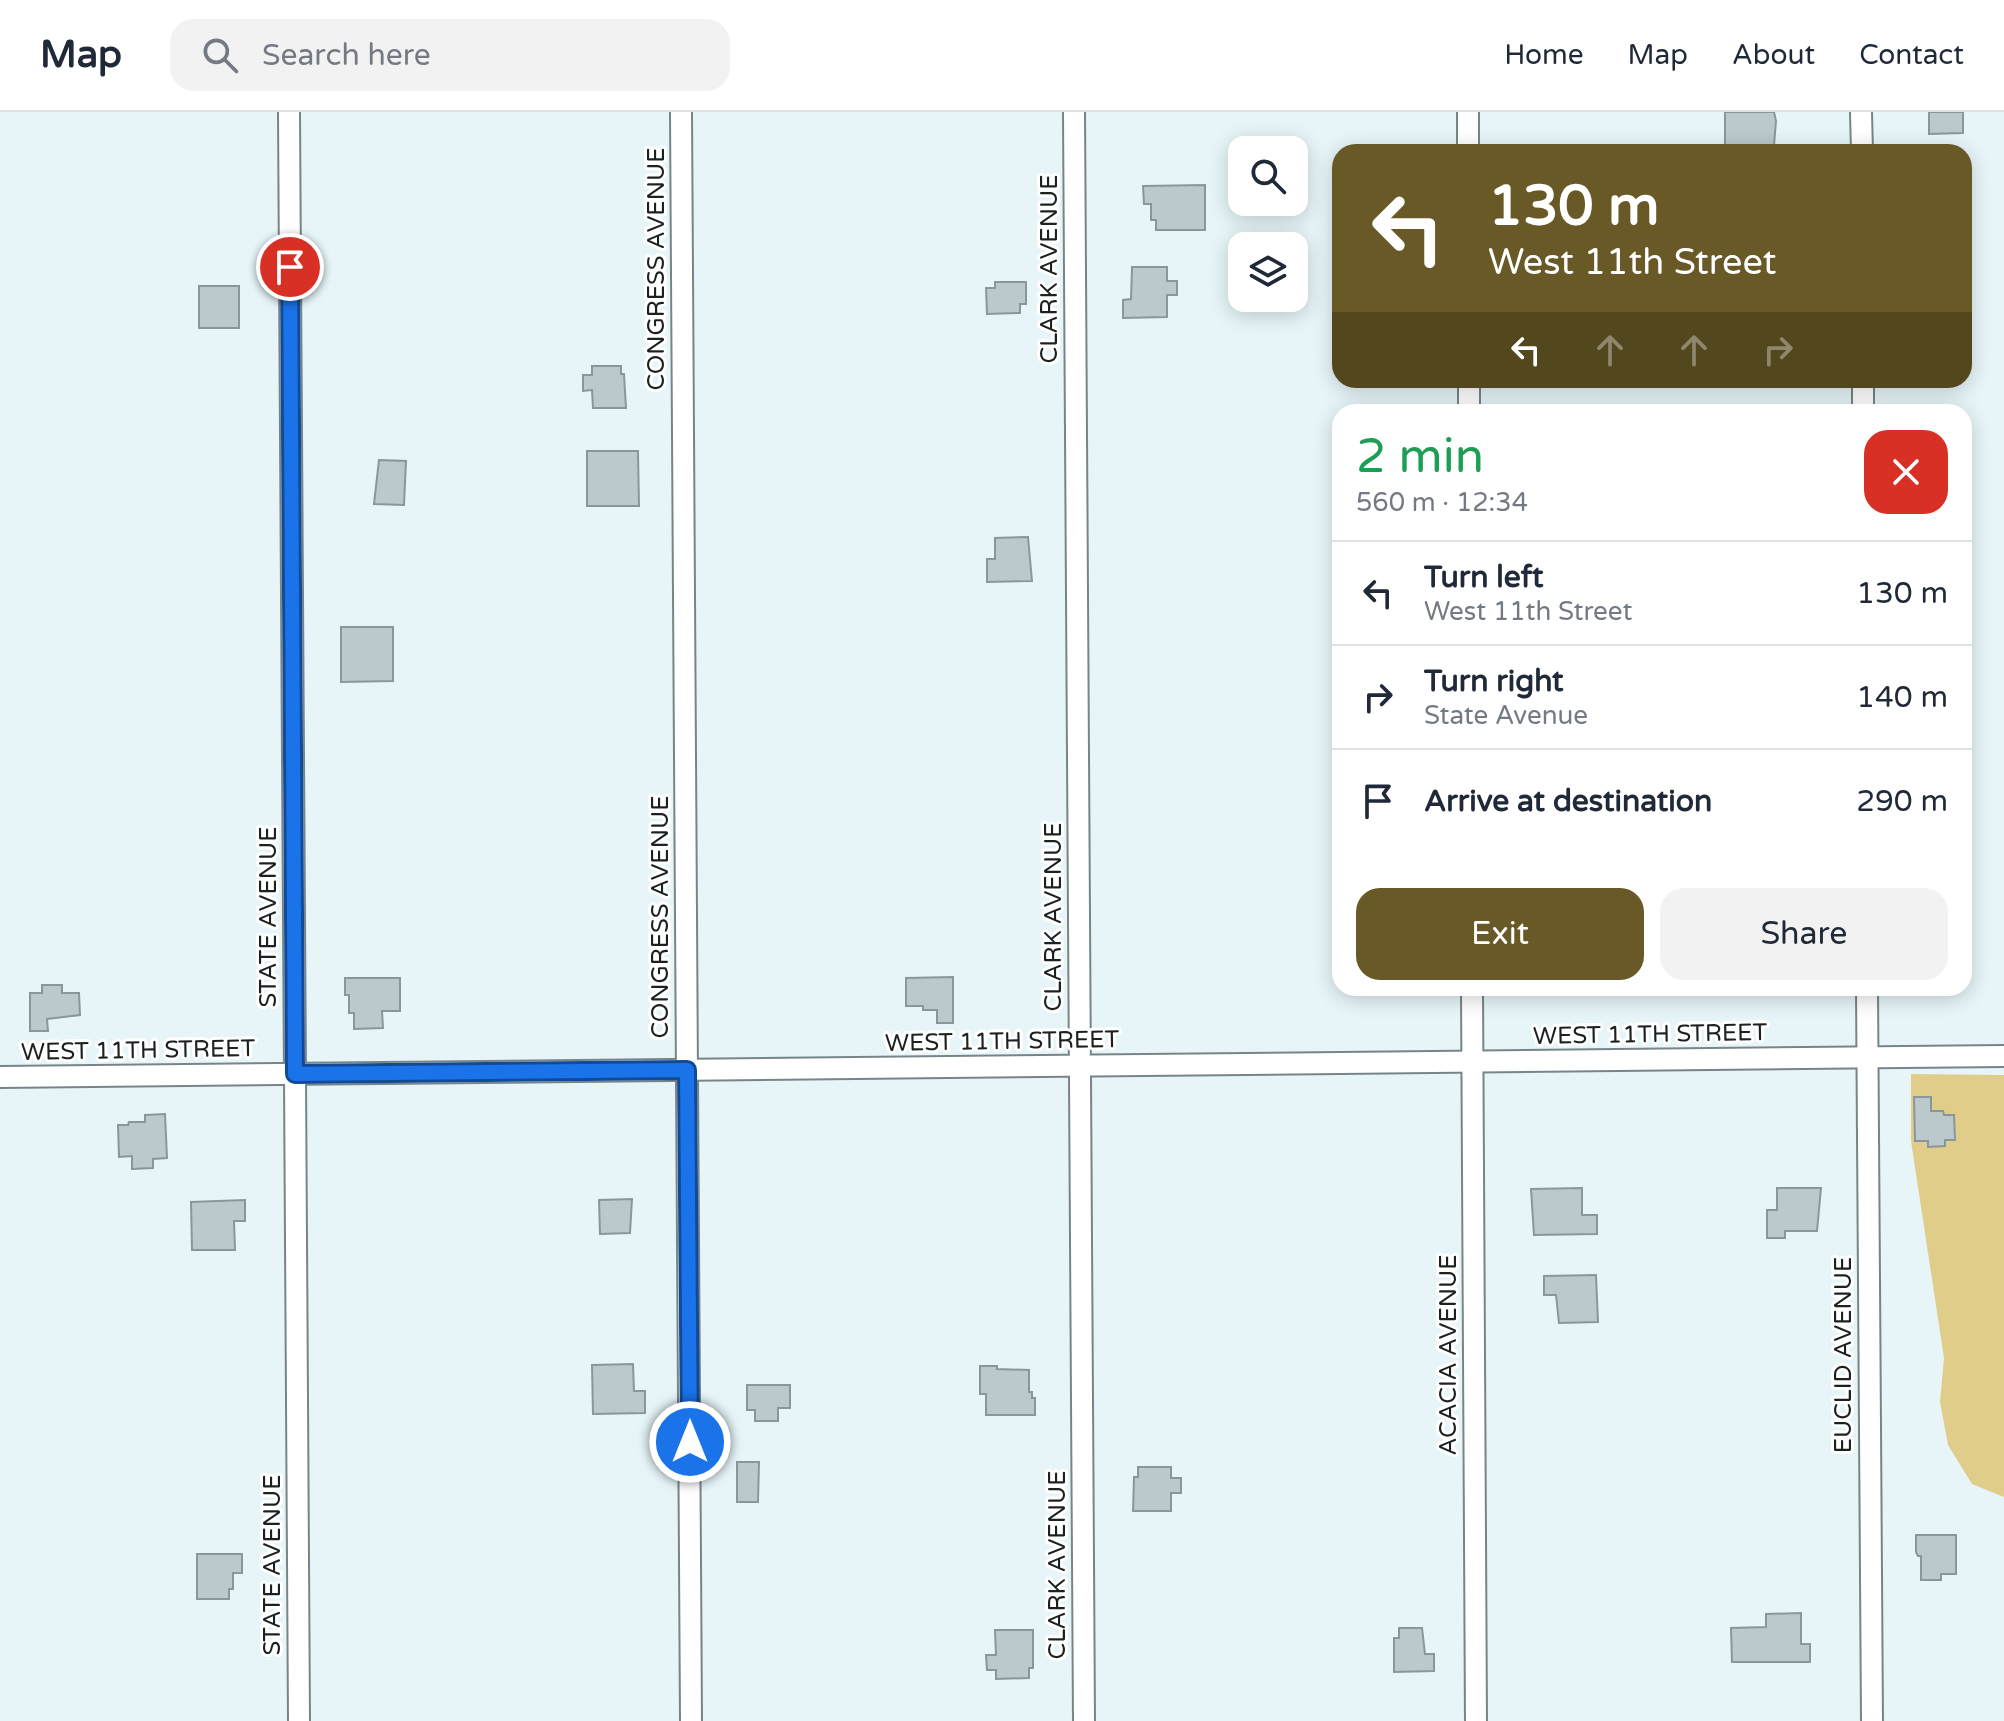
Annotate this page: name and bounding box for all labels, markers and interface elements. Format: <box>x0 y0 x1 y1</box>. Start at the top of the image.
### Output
search box <box>170 19 730 91</box>
text: Map <box>40 32 122 78</box>
icon: search <box>198 33 242 77</box>
text: Search here <box>262 37 431 74</box>
text: Home <box>1504 38 1584 72</box>
text: Map <box>1628 38 1688 72</box>
text: About <box>1732 38 1815 72</box>
text: Contact <box>1859 38 1964 72</box>
map controls <box>1228 136 1308 312</box>
button: search <box>1228 136 1308 216</box>
street label: CONGRESS AVENUE <box>642 148 671 390</box>
text: 130 m <box>1488 173 1659 240</box>
street label: CLARK AVENUE <box>1035 175 1064 363</box>
icon: left <box>1356 176 1460 280</box>
button: layers <box>1228 232 1308 312</box>
pin <box>256 233 324 301</box>
text: West 11th Street <box>1488 241 1777 284</box>
icon: arrive <box>268 245 312 289</box>
icon: left <box>1504 328 1548 372</box>
icon: ahead <box>1588 328 1632 372</box>
icon: ahead <box>1672 328 1716 372</box>
icon: right <box>1756 328 1800 372</box>
text: 2 min <box>1356 428 1484 486</box>
button: close <box>1864 430 1948 514</box>
text: 560 m · 12:34 <box>1356 487 1528 518</box>
text: Turn left <box>1424 559 1543 596</box>
icon: left <box>1356 571 1400 615</box>
text: 130 m <box>1856 575 1948 612</box>
text: West 11th Street <box>1424 596 1632 627</box>
text: Turn right <box>1424 663 1564 700</box>
icon: right <box>1356 675 1400 719</box>
text: 140 m <box>1856 679 1948 716</box>
text: State Avenue <box>1424 700 1588 731</box>
icon: arrive <box>1356 779 1400 823</box>
text: Arrive at destination <box>1424 783 1712 820</box>
text: 290 m <box>1856 783 1948 820</box>
street label: CONGRESS AVENUE <box>646 796 675 1038</box>
street label: CLARK AVENUE <box>1039 823 1068 1011</box>
street label: STATE AVENUE <box>254 826 283 1008</box>
button: Exit <box>1356 888 1644 980</box>
button: Share <box>1660 888 1948 980</box>
street label: WEST 11TH STREET <box>1533 1018 1768 1051</box>
street label: WEST 11TH STREET <box>885 1025 1120 1058</box>
street label: WEST 11TH STREET <box>21 1034 256 1067</box>
street label: ACACIA AVENUE <box>1434 1254 1463 1456</box>
street label: EUCLID AVENUE <box>1829 1257 1858 1453</box>
position arrow <box>648 1400 732 1484</box>
street label: CLARK AVENUE <box>1043 1471 1072 1659</box>
street label: STATE AVENUE <box>258 1474 287 1656</box>

